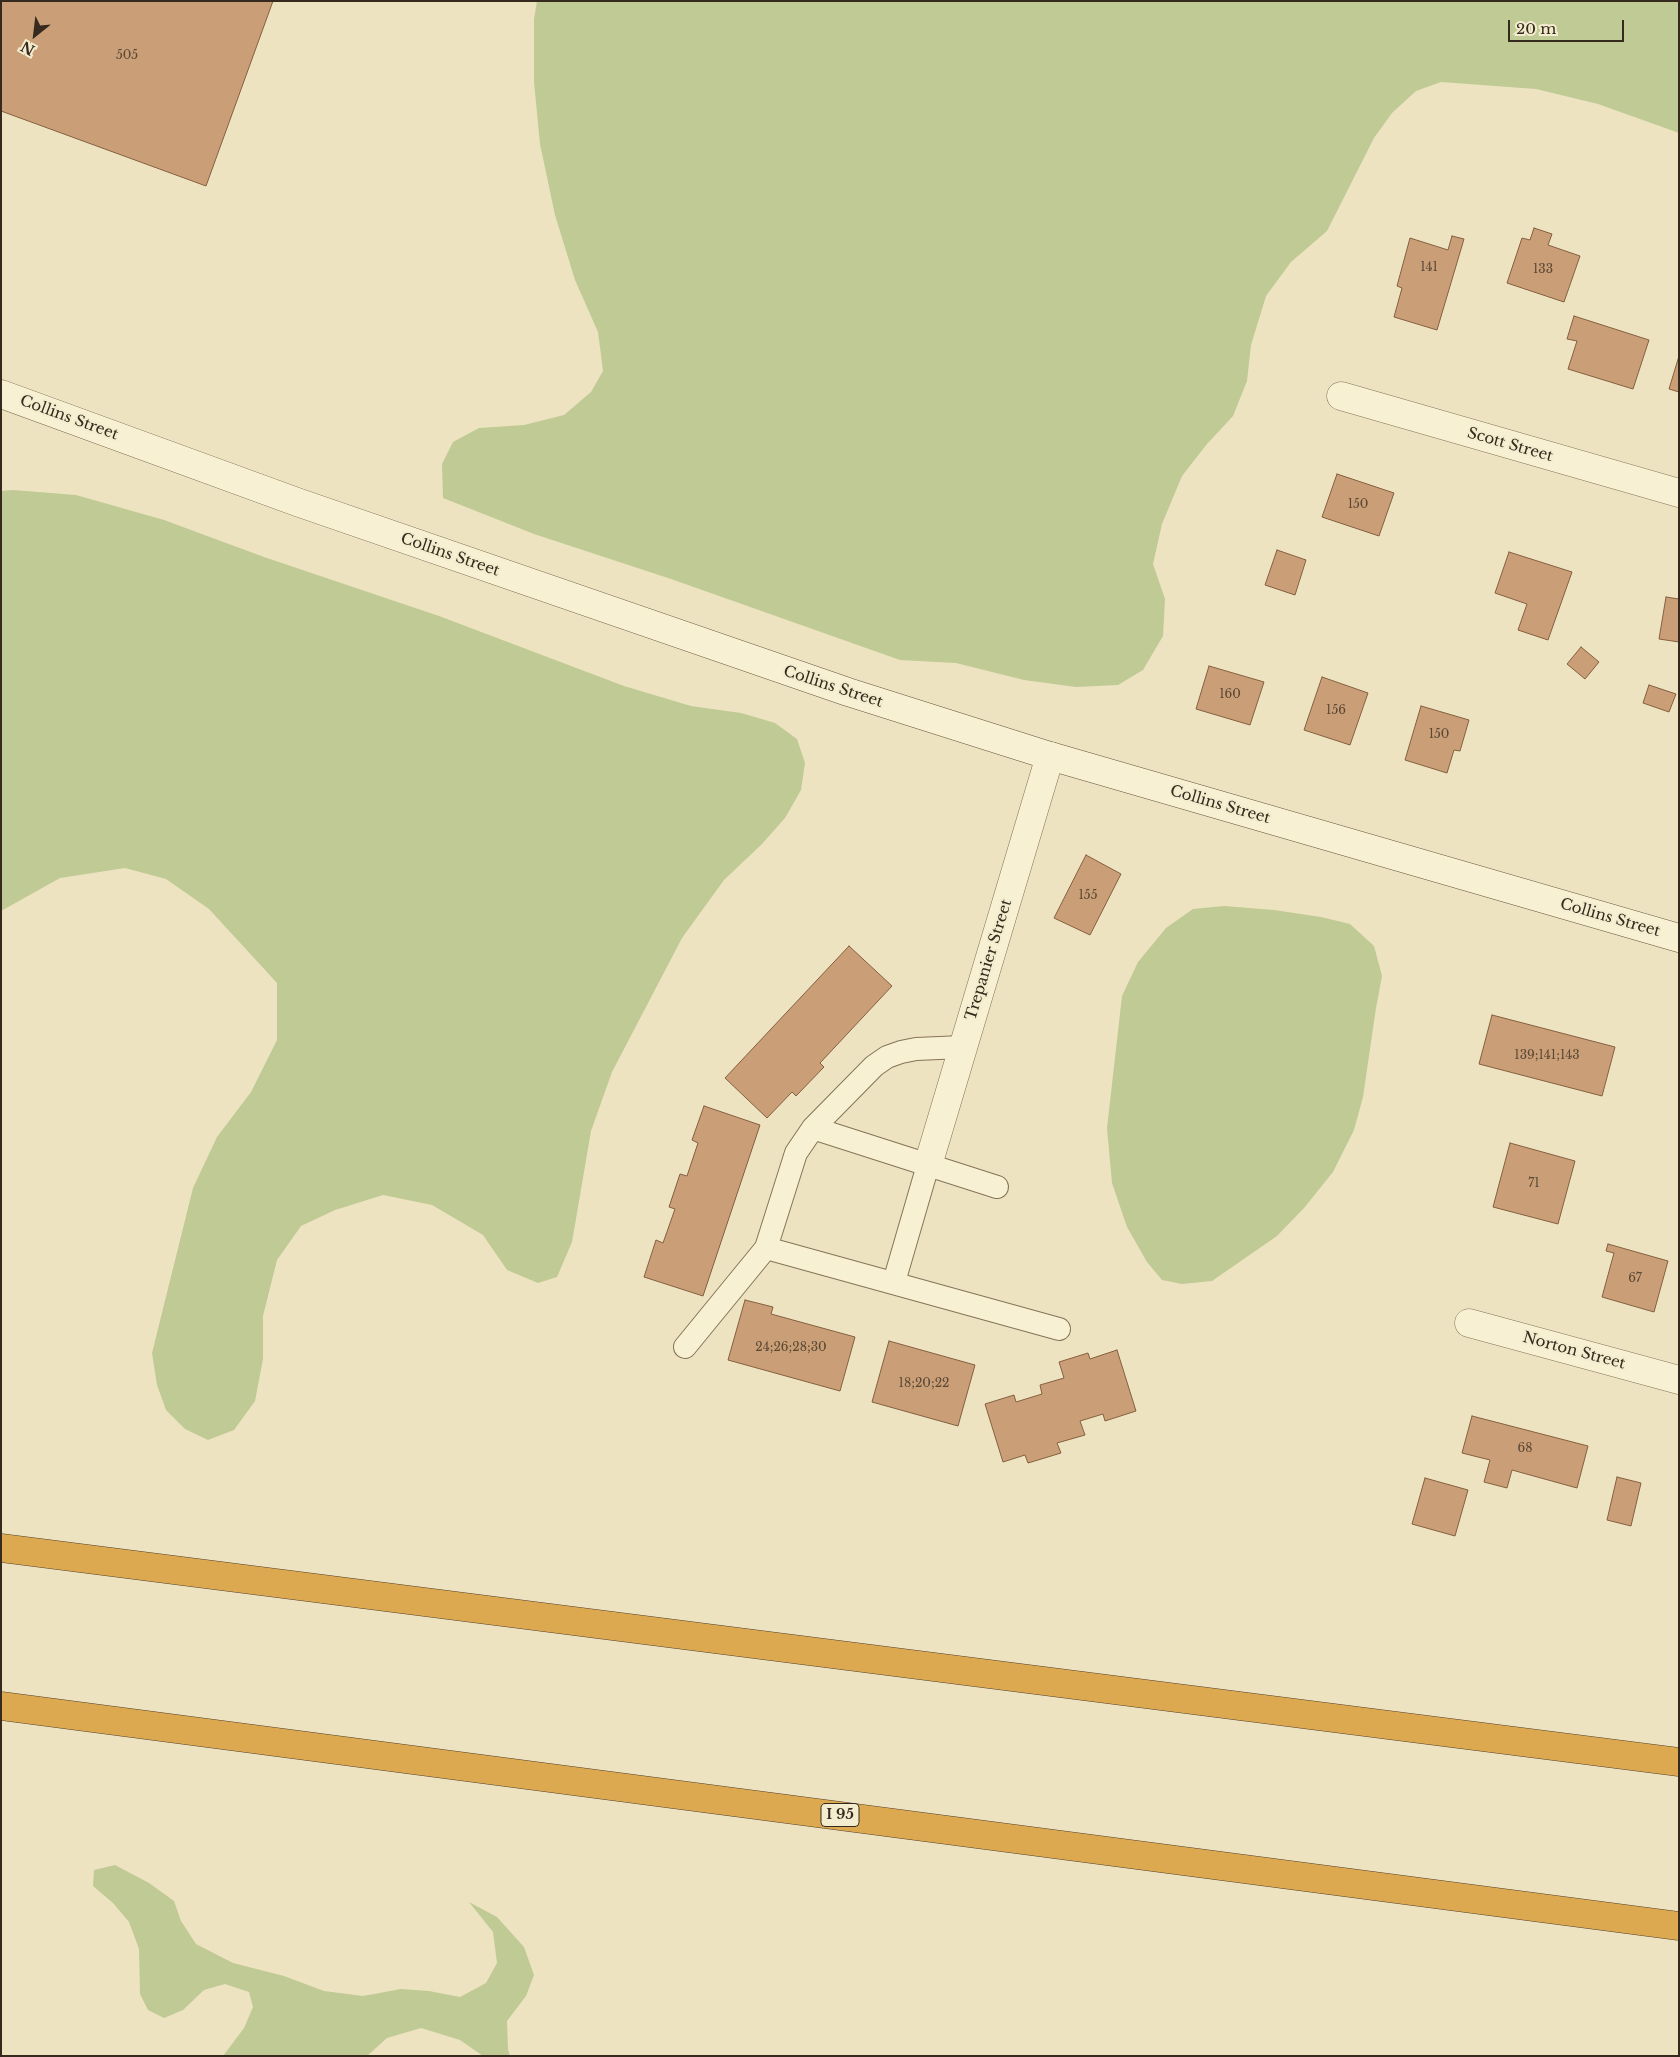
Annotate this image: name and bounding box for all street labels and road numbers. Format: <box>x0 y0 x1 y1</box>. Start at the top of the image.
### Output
street label: Collins Street <box>17 392 121 444</box>
street label: Scott Street <box>1465 424 1555 466</box>
street label: Collins Street <box>398 530 502 580</box>
street label: Collins Street <box>781 662 885 712</box>
street label: Collins Street <box>1168 782 1272 828</box>
street label: Collins Street <box>1558 895 1662 941</box>
street label: Trepanier Street <box>962 897 1016 1023</box>
street label: Norton Street <box>1521 1329 1627 1373</box>
road number: I 95 <box>821 1804 859 1826</box>

